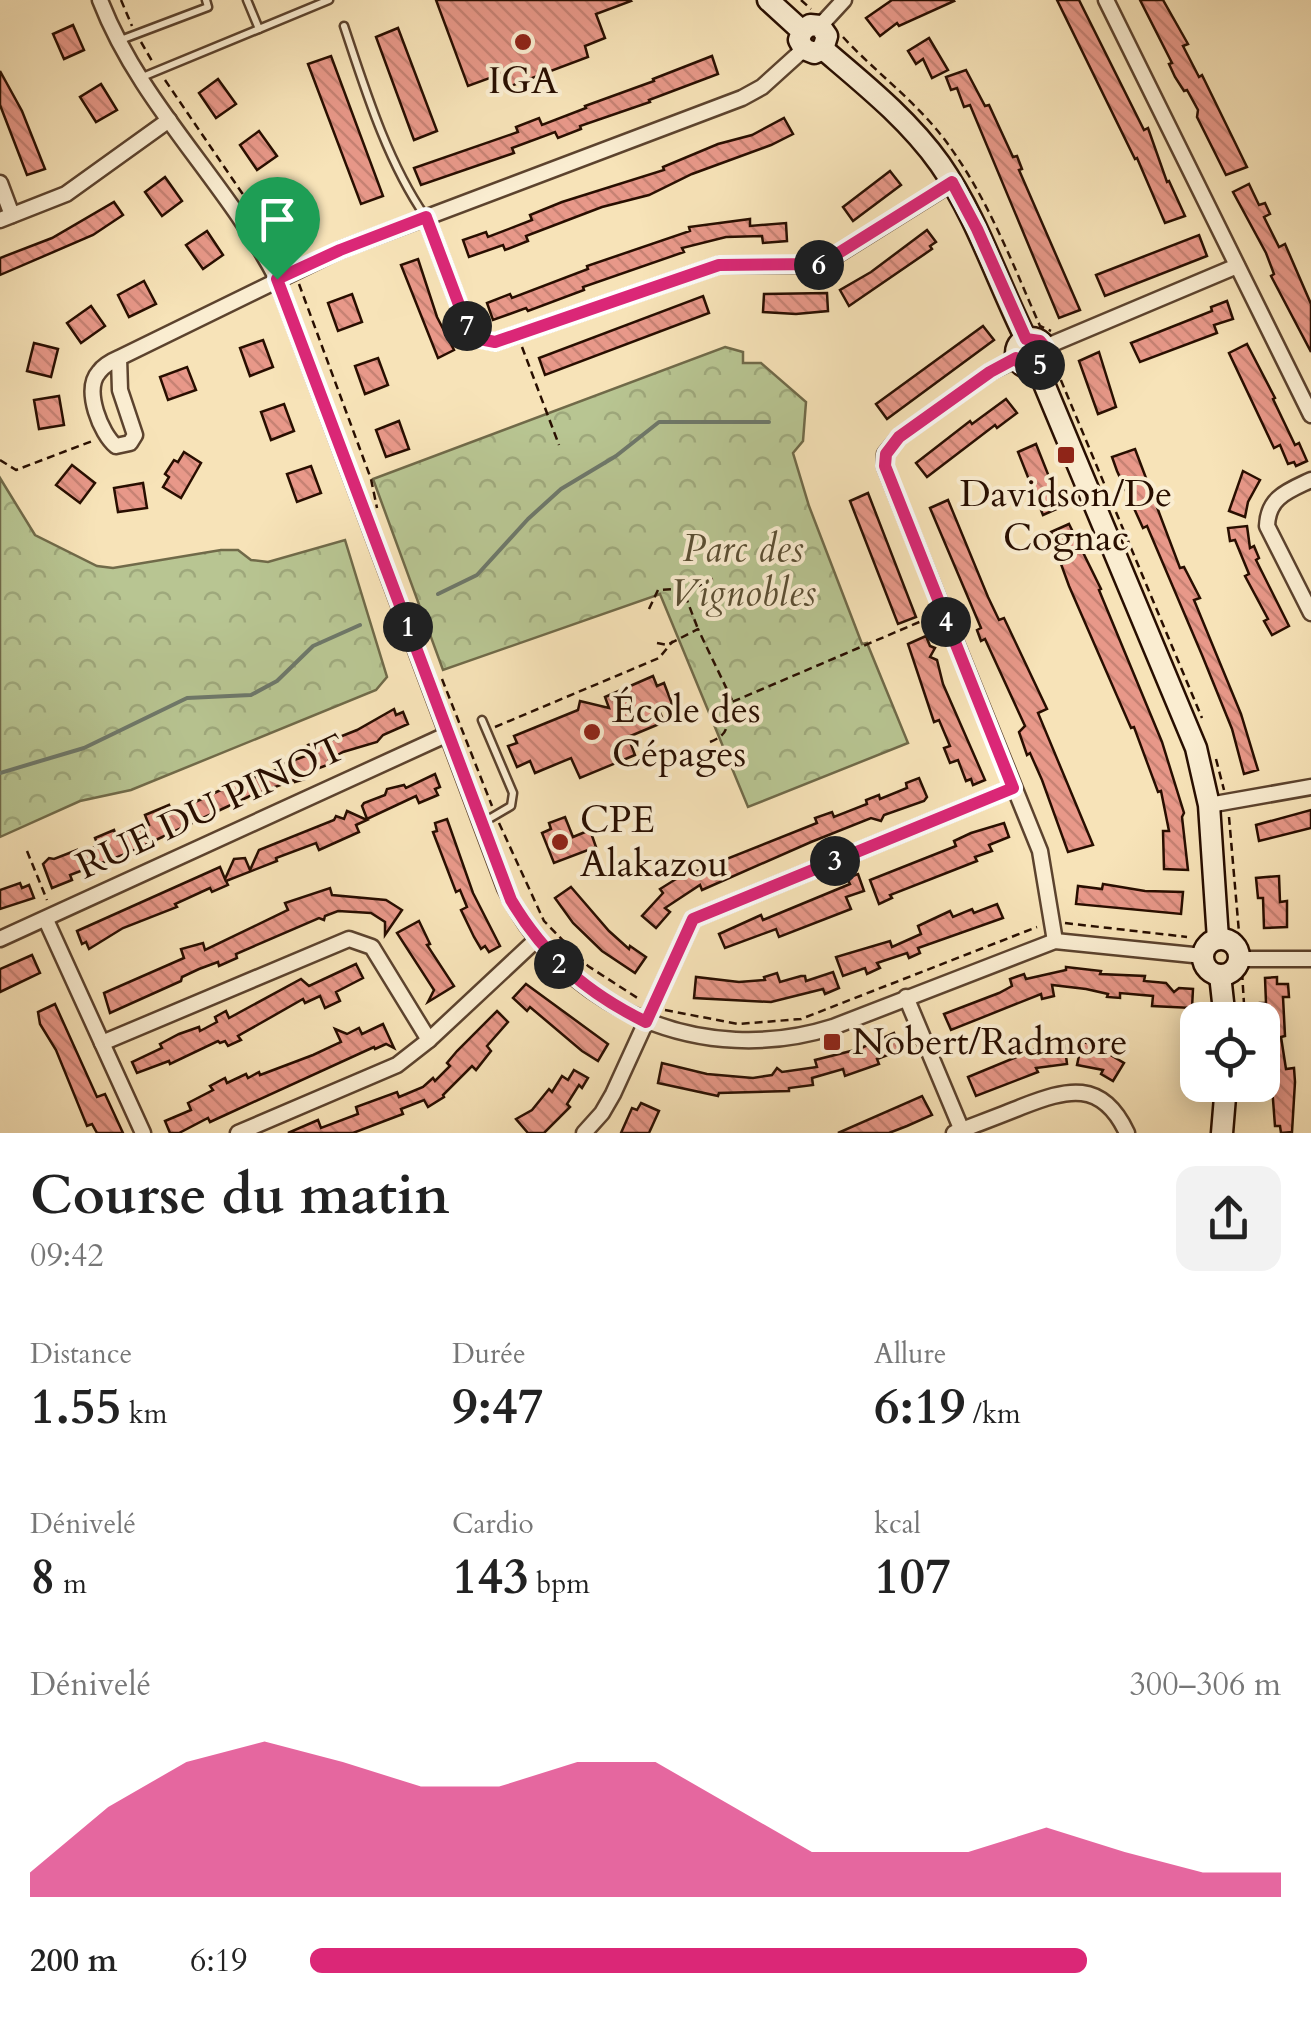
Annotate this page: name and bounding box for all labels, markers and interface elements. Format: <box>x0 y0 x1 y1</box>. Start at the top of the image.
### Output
marker: IGA <box>512 31 534 53</box>
place label: IGA <box>488 55 558 107</box>
pin <box>235 177 320 280</box>
icon: arrive <box>250 192 305 247</box>
pin: 6 <box>794 240 844 290</box>
text: 6 <box>812 246 826 284</box>
pin: 7 <box>442 301 492 351</box>
text: 7 <box>460 307 474 345</box>
pin: 5 <box>1015 340 1065 390</box>
text: 5 <box>1033 346 1047 384</box>
marker: Davidson/De Cognac <box>1055 444 1077 466</box>
place label: Davidson/De Cognac <box>960 468 1172 564</box>
park label: Parc des Vignobles <box>670 523 816 619</box>
pin: 4 <box>921 597 971 647</box>
pin: 1 <box>383 602 433 652</box>
text: 4 <box>939 603 953 641</box>
text: 1 <box>401 608 415 646</box>
place label: École des Cépages <box>612 684 761 780</box>
marker: École des Cépages <box>581 721 603 743</box>
street label: RUE DU PINOT <box>68 722 354 892</box>
place label: CPE Alakazou <box>580 794 728 890</box>
marker: CPE Alakazou <box>549 831 571 853</box>
pin: 3 <box>810 836 860 886</box>
text: 3 <box>828 842 842 880</box>
pin: 2 <box>534 939 584 989</box>
text: 2 <box>552 945 566 983</box>
map controls <box>1180 1002 1280 1102</box>
button: locate <box>1180 1002 1280 1102</box>
place label: Nobert/Radmore <box>852 1016 1128 1068</box>
marker: Nobert/Radmore <box>821 1031 843 1053</box>
text: Course du matin <box>30 1159 450 1233</box>
button: share <box>1176 1166 1281 1271</box>
text: 09:42 <box>30 1234 104 1278</box>
text: Distance <box>30 1335 132 1373</box>
text: Durée <box>452 1335 526 1373</box>
text: Allure <box>874 1335 946 1373</box>
text: 1.55 <box>30 1373 121 1441</box>
text: 9:47 <box>452 1373 543 1441</box>
text: 6:19 <box>874 1373 965 1441</box>
text: km <box>121 1395 168 1433</box>
text: /km <box>965 1395 1021 1433</box>
text: Dénivelé <box>30 1505 136 1543</box>
text: Cardio <box>452 1505 534 1543</box>
text: kcal <box>874 1505 921 1543</box>
text: 8 <box>30 1543 56 1611</box>
text: 143 <box>452 1543 529 1611</box>
text: 107 <box>874 1543 951 1611</box>
text: m <box>56 1565 87 1603</box>
text: bpm <box>529 1565 590 1603</box>
text: Dénivelé <box>30 1663 151 1707</box>
text: 300–306 m <box>1129 1663 1281 1707</box>
text: 200 m <box>30 1939 117 1983</box>
text: 6:19 <box>190 1939 247 1983</box>

